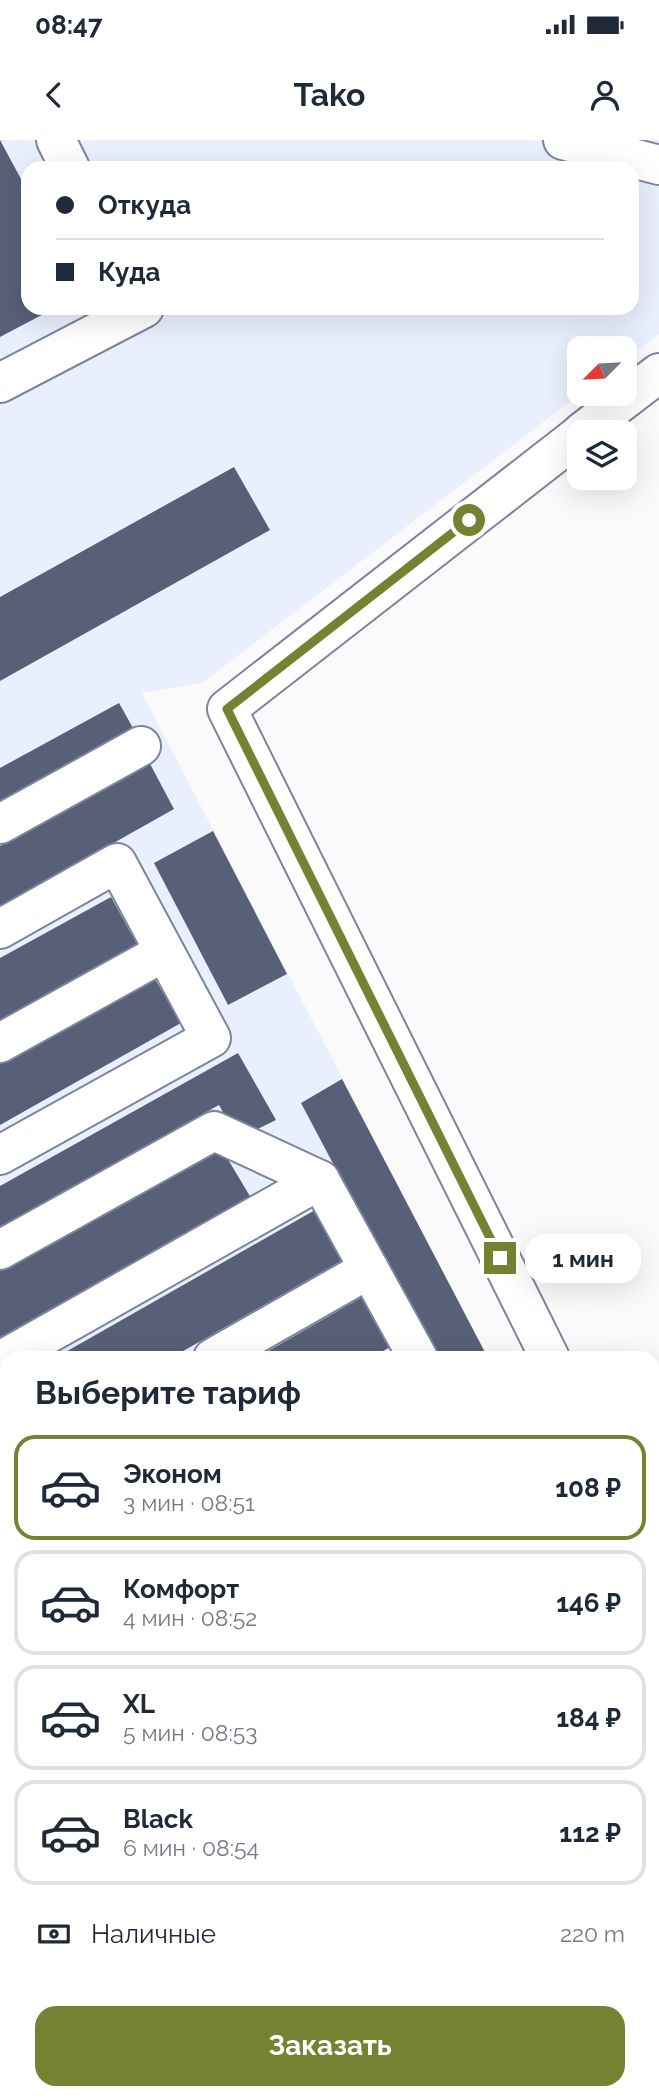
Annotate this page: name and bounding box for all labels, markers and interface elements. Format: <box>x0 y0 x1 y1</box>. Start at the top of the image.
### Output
text: 08:47 <box>35 10 103 40</box>
icon: back <box>35 76 73 114</box>
text: Tako <box>294 76 365 113</box>
icon: person <box>586 76 624 114</box>
text: Откуда <box>98 190 191 220</box>
text: Куда <box>98 257 161 287</box>
north arrow <box>567 336 637 406</box>
map controls <box>567 336 637 490</box>
button: layers <box>567 420 637 490</box>
route start <box>453 504 485 536</box>
callout: 1 мин <box>524 1234 640 1282</box>
route end <box>484 1242 516 1274</box>
text: 1 мин <box>552 1245 614 1272</box>
text: Выберите тариф <box>35 1374 301 1411</box>
icon: car <box>39 1456 102 1519</box>
text: Эконом <box>123 1459 222 1489</box>
text: 108 ₽ <box>555 1473 621 1503</box>
text: 3 мин · 08:51 <box>123 1489 255 1516</box>
icon: car <box>39 1571 102 1634</box>
text: Комфорт <box>123 1574 239 1604</box>
text: 146 ₽ <box>556 1588 621 1618</box>
text: 4 мин · 08:52 <box>123 1604 257 1631</box>
icon: car <box>39 1686 102 1749</box>
text: XL <box>123 1689 155 1719</box>
text: 184 ₽ <box>556 1703 621 1733</box>
text: 5 мин · 08:53 <box>123 1719 258 1746</box>
icon: car <box>39 1801 102 1864</box>
text: Black <box>123 1804 193 1834</box>
text: 112 ₽ <box>559 1818 621 1848</box>
text: 6 мин · 08:54 <box>123 1834 259 1861</box>
icon: cash <box>35 1915 73 1953</box>
text: Наличные <box>91 1919 216 1949</box>
text: 220 m <box>560 1920 625 1947</box>
button: Заказать <box>35 2006 625 2086</box>

